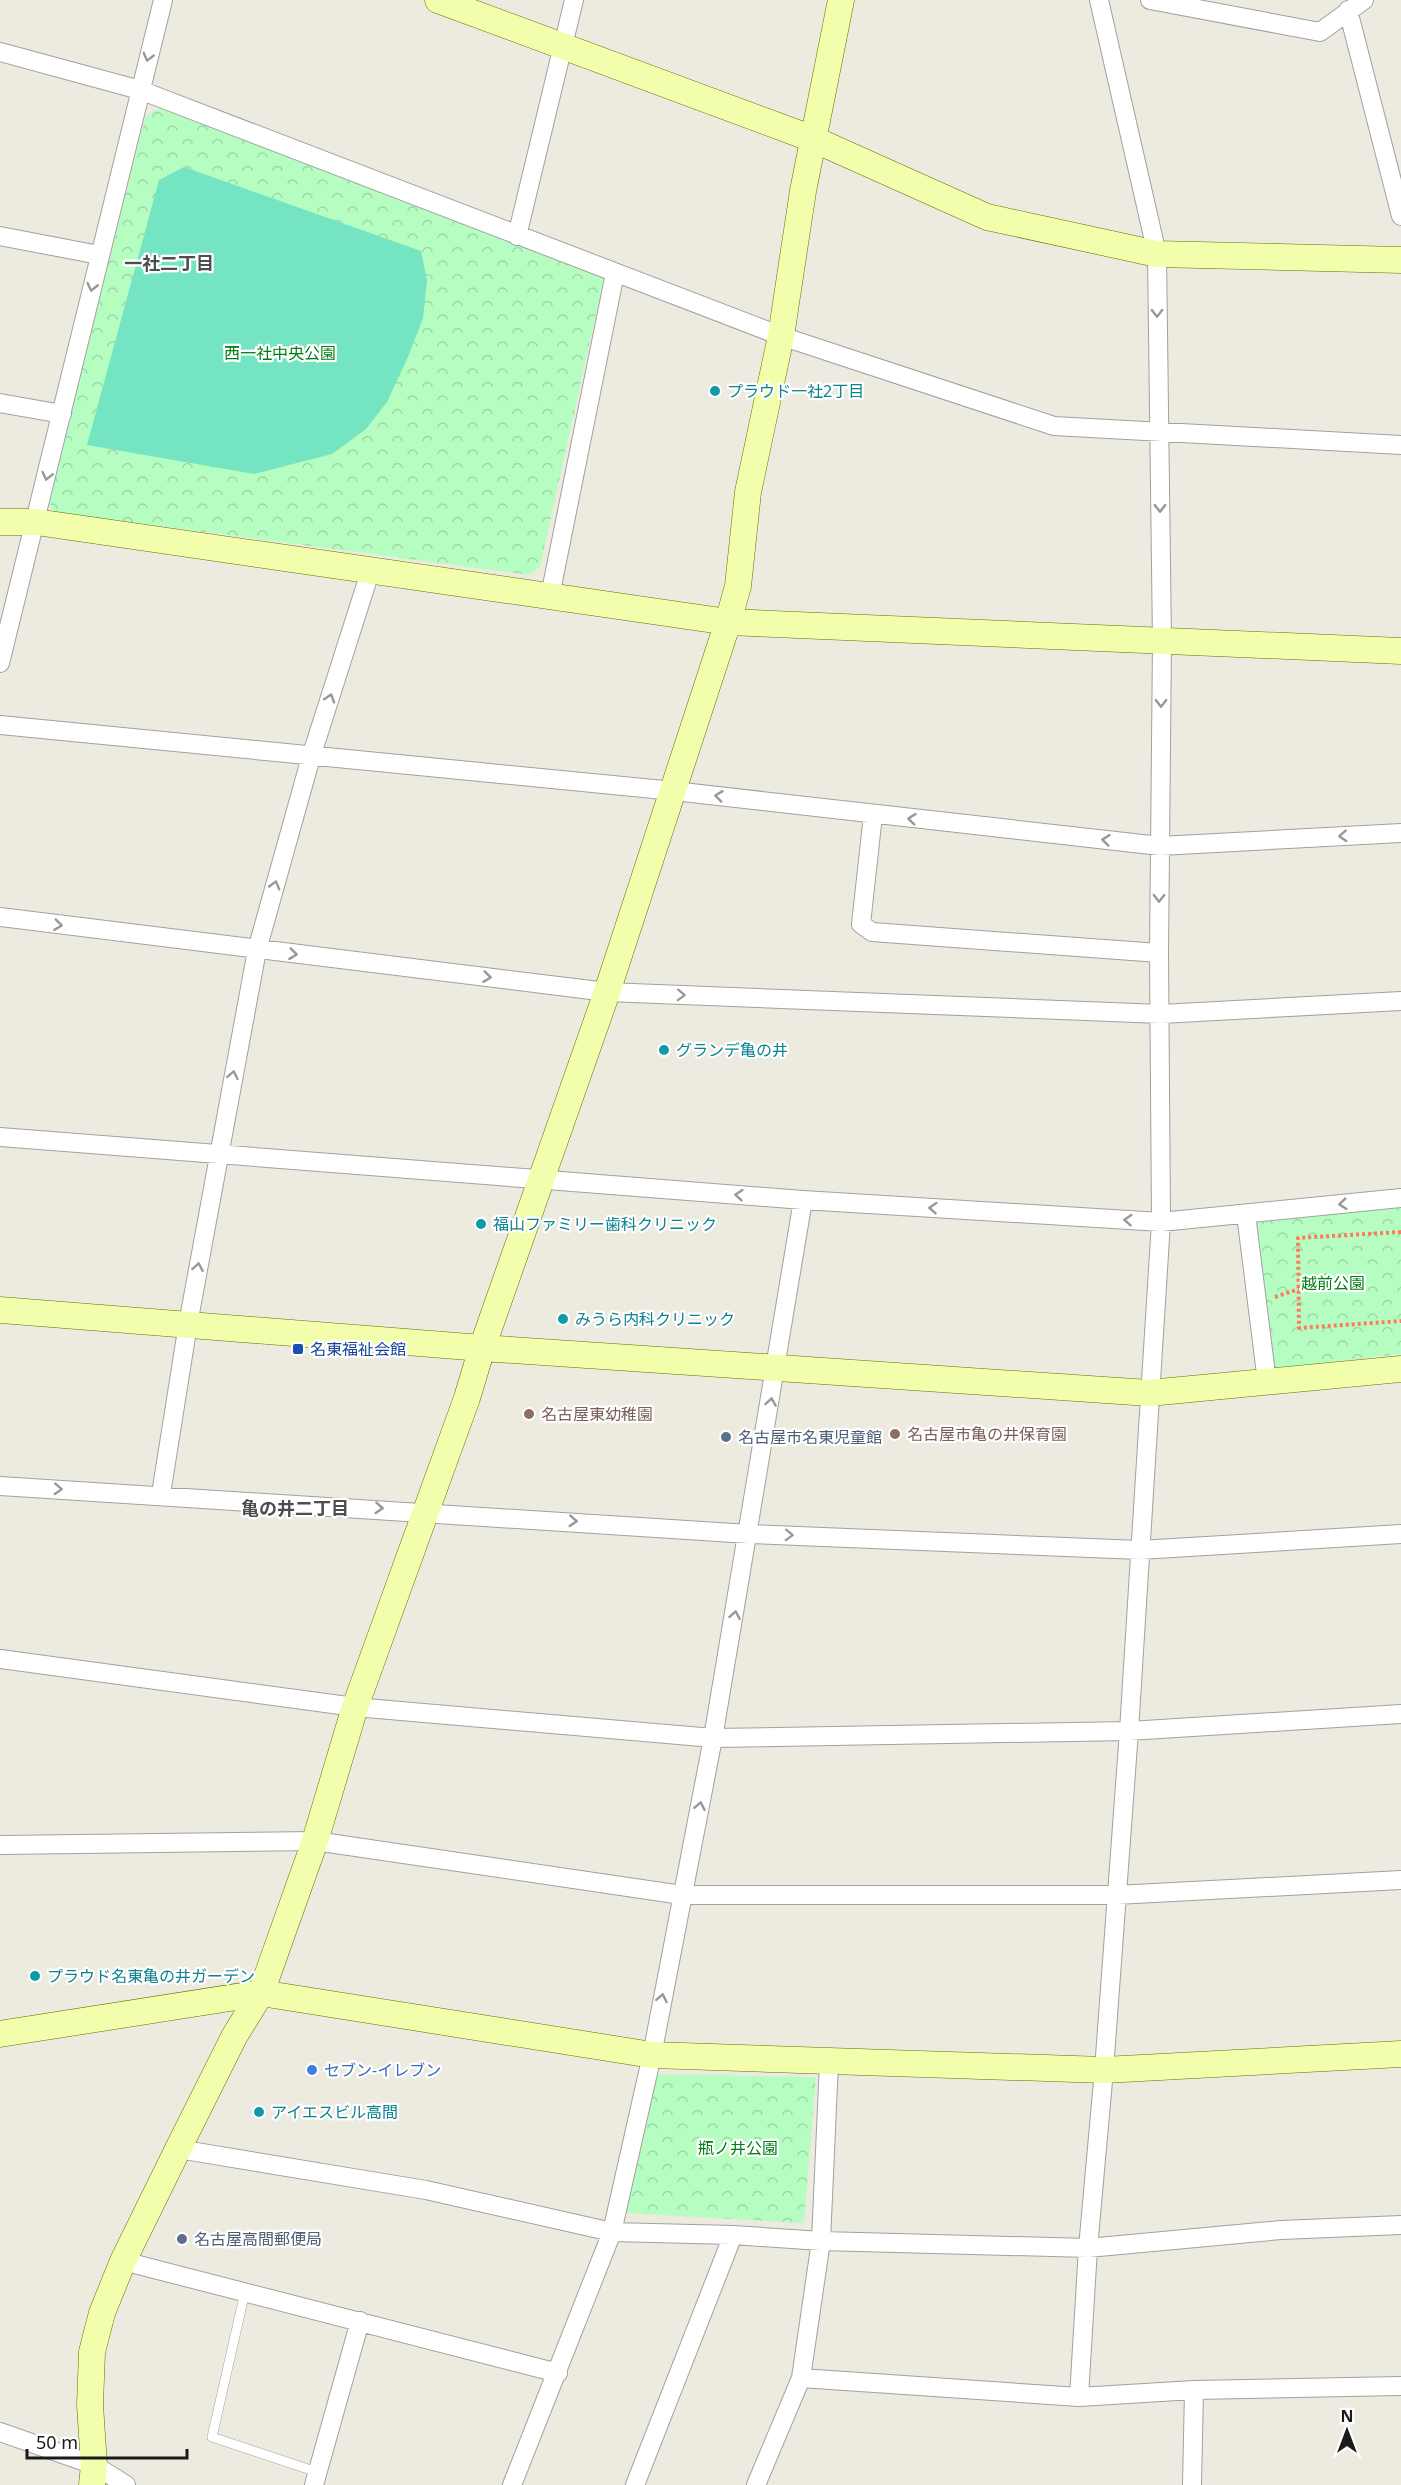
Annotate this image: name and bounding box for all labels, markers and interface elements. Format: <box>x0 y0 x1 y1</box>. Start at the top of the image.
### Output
one-way arrow <box>143 51 156 61</box>
district label: 一社二丁目 <box>124 251 214 275</box>
one-way arrow <box>86 281 99 291</box>
one-way arrow <box>1151 308 1164 317</box>
park label: 西一社中央公園 <box>224 342 336 364</box>
place label: プラウド一社2丁目 <box>727 380 864 402</box>
marker: プラウド一社2丁目 <box>708 384 722 398</box>
one-way arrow <box>41 471 54 481</box>
one-way arrow <box>1153 503 1166 512</box>
one-way arrow <box>323 693 335 704</box>
one-way arrow <box>1155 698 1167 707</box>
one-way arrow <box>714 790 723 803</box>
one-way arrow <box>908 813 917 826</box>
one-way arrow <box>1338 829 1347 842</box>
one-way arrow <box>1102 834 1111 847</box>
one-way arrow <box>268 880 281 890</box>
one-way arrow <box>1153 893 1165 902</box>
one-way arrow <box>53 918 63 930</box>
one-way arrow <box>289 947 298 960</box>
one-way arrow <box>482 971 491 983</box>
one-way arrow <box>676 988 685 1001</box>
place label: グランデ亀の井 <box>676 1039 788 1061</box>
marker: グランデ亀の井 <box>657 1043 671 1057</box>
one-way arrow <box>226 1070 239 1080</box>
one-way arrow <box>734 1189 743 1202</box>
one-way arrow <box>1338 1197 1347 1210</box>
one-way arrow <box>929 1202 938 1215</box>
place label: 福山ファミリー歯科クリニック <box>493 1213 717 1235</box>
one-way arrow <box>1123 1214 1132 1227</box>
marker: 福山ファミリー歯科クリニック <box>474 1217 488 1231</box>
one-way arrow <box>191 1262 204 1272</box>
park label: 越前公園 <box>1301 1272 1365 1294</box>
place label: みうら内科クリニック <box>575 1308 735 1330</box>
marker: みうら内科クリニック <box>556 1312 570 1326</box>
place label: 名東福祉会館 <box>310 1338 406 1360</box>
marker: 名東福祉会館 <box>291 1342 305 1356</box>
one-way arrow <box>765 1397 777 1406</box>
place label: 名古屋東幼稚園 <box>541 1403 653 1425</box>
marker: 名古屋東幼稚園 <box>522 1407 536 1421</box>
place label: 名古屋市亀の井保育園 <box>907 1423 1067 1445</box>
place label: 名古屋市名東児童館 <box>738 1426 882 1448</box>
marker: 名古屋市亀の井保育園 <box>888 1427 902 1441</box>
marker: 名古屋市名東児童館 <box>719 1430 733 1444</box>
one-way arrow <box>54 1482 63 1495</box>
district label: 亀の井二丁目 <box>241 1496 349 1520</box>
one-way arrow <box>374 1501 383 1514</box>
one-way arrow <box>569 1514 578 1527</box>
one-way arrow <box>784 1529 793 1542</box>
one-way arrow <box>728 1610 741 1620</box>
one-way arrow <box>693 1802 706 1812</box>
place label: プラウド名東亀の井ガーデン <box>47 1965 255 1987</box>
marker: プラウド名東亀の井ガーデン <box>28 1969 42 1983</box>
one-way arrow <box>656 1993 668 2003</box>
place label: セブン-イレブン <box>324 2059 441 2081</box>
marker: セブン-イレブン <box>305 2063 319 2077</box>
place label: アイエスビル高間 <box>271 2101 398 2123</box>
marker: アイエスビル高間 <box>252 2105 266 2119</box>
park label: 瓶ノ井公園 <box>698 2137 778 2159</box>
place label: 名古屋高間郵便局 <box>194 2228 322 2250</box>
marker: 名古屋高間郵便局 <box>175 2232 189 2246</box>
north arrow <box>1317 2401 1377 2461</box>
text: N <box>1340 2405 1354 2427</box>
scale bar <box>27 2422 188 2460</box>
text: 50 m <box>36 2430 78 2454</box>

